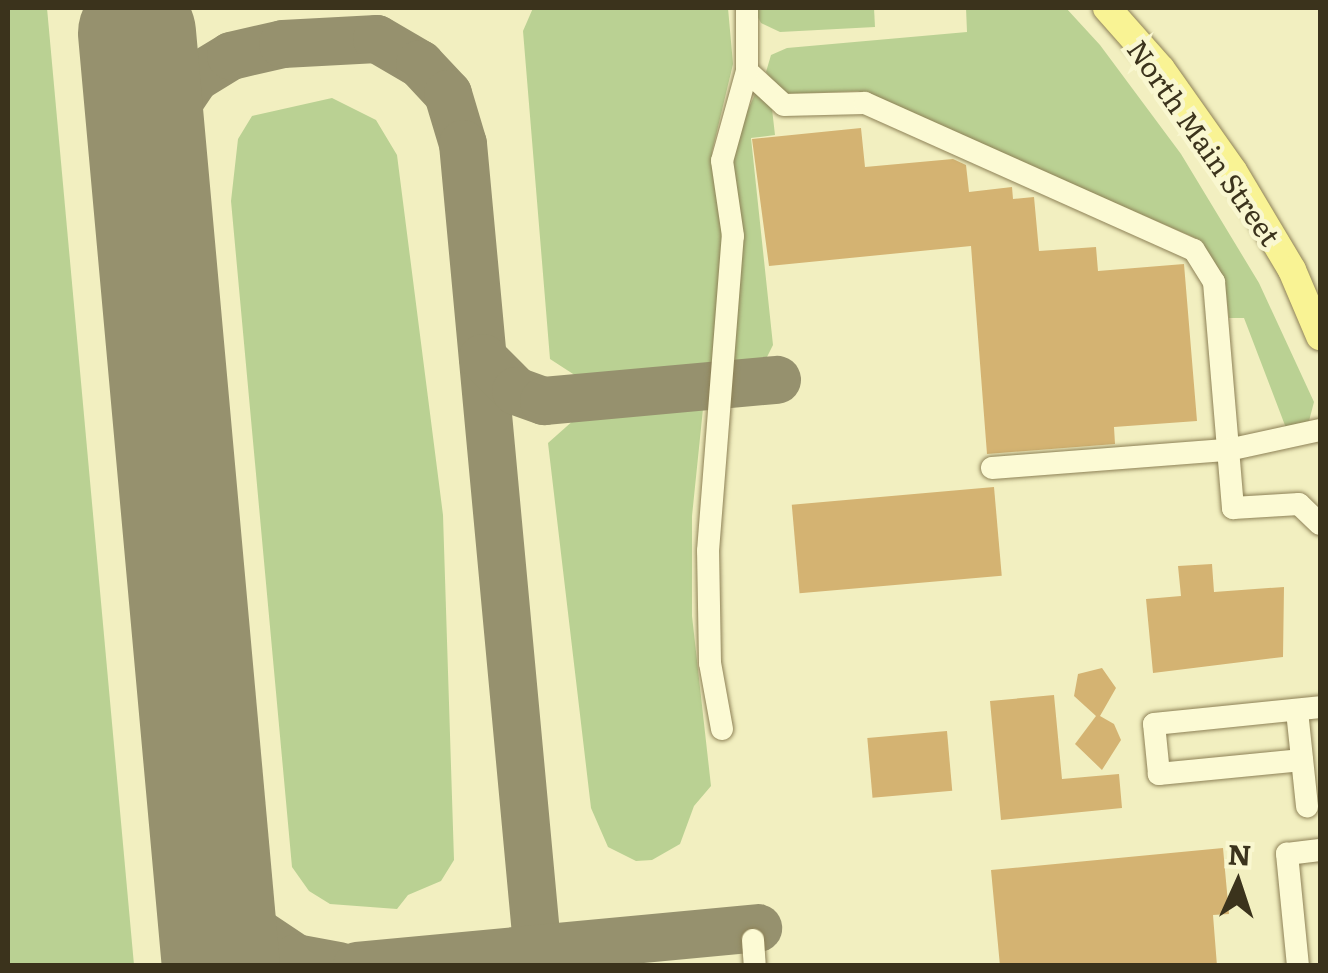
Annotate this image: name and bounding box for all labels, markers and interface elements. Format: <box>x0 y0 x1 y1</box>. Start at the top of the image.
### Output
street label: North Main Street <box>1122 33 1288 251</box>
text: N <box>1227 831 1252 875</box>
north arrow <box>1188 833 1288 933</box>

